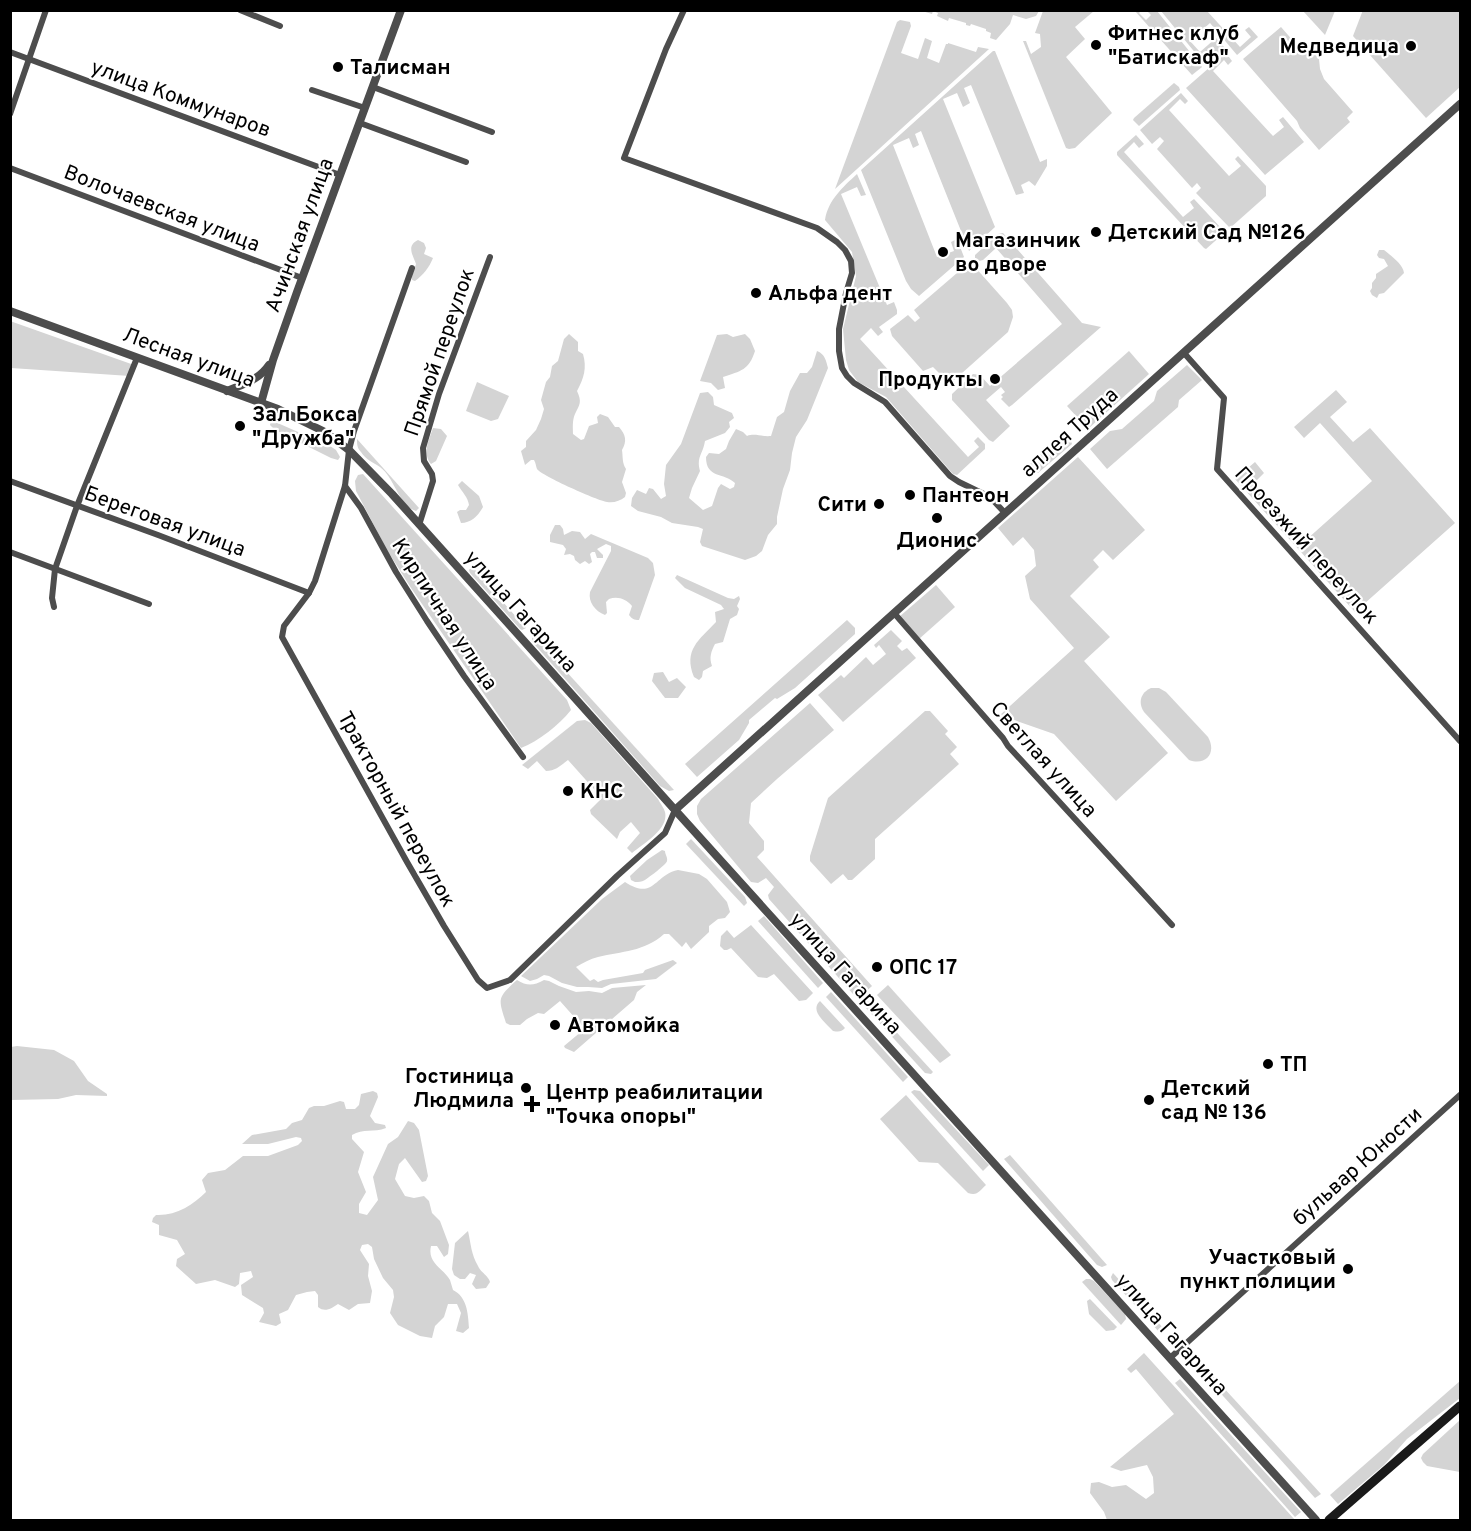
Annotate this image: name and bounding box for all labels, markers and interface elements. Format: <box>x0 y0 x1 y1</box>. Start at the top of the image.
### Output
place label: Фитнес клуб "Батискаф" <box>1108 21 1239 72</box>
place label: Медведица <box>1279 34 1399 61</box>
marker: Фитнес клуб "Батискаф" <box>1089 38 1103 52</box>
marker: Медведица <box>1404 39 1418 53</box>
street label: улица Коммунаров <box>87 54 274 145</box>
place label: Талисман <box>350 55 451 82</box>
marker: Талисман <box>331 60 345 74</box>
street label: Ачинская улица <box>260 155 341 316</box>
street label: Волочаевская улица <box>60 160 263 259</box>
place label: Детский Сад №126 <box>1108 220 1305 247</box>
marker: Детский Сад №126 <box>1089 225 1103 239</box>
place label: Магазинчик во дворе <box>955 228 1081 279</box>
marker: Магазинчик во дворе <box>936 245 950 259</box>
street label: Прямой переулок <box>399 265 482 440</box>
place label: Альфа дент <box>768 281 892 308</box>
marker: Альфа дент <box>749 286 763 300</box>
street label: Лесная улица <box>118 322 259 395</box>
place label: Продукты <box>878 367 983 394</box>
marker: Продукты <box>988 372 1002 386</box>
street label: аллея Труда <box>1015 382 1125 484</box>
place label: Зал Бокса "Дружба" <box>252 402 358 453</box>
marker: Зал Бокса "Дружба" <box>233 419 247 433</box>
street label: Проезжий переулок <box>1228 461 1384 631</box>
street label: Береговая улица <box>80 481 249 564</box>
place label: Пантеон <box>922 483 1009 510</box>
marker: Пантеон <box>903 488 917 502</box>
place label: Сити <box>818 492 867 519</box>
marker: Сити <box>872 497 886 511</box>
marker: Дионис <box>930 511 944 525</box>
place label: Дионис <box>897 528 977 555</box>
street label: Кирпичная улица <box>385 534 503 696</box>
street label: улица Гагарина <box>458 545 582 679</box>
street label: Светлая улица <box>984 696 1102 824</box>
street label: Тракторный переулок <box>331 707 461 912</box>
place label: КНС <box>580 779 623 806</box>
marker: КНС <box>561 784 575 798</box>
street label: улица Гагарина <box>783 907 907 1041</box>
place label: ОПС 17 <box>889 955 957 982</box>
marker: ОПС 17 <box>870 960 884 974</box>
place label: Автомойка <box>567 1013 680 1040</box>
marker: Автомойка <box>548 1018 562 1032</box>
place label: ТП <box>1280 1052 1308 1079</box>
marker: ТП <box>1261 1057 1275 1071</box>
place label: Гостиница Людмила <box>405 1064 514 1115</box>
place label: Детский сад № 136 <box>1161 1076 1267 1127</box>
place label: Центр реабилитации "Точка опоры" <box>546 1080 763 1131</box>
marker: Гостиница Людмила <box>519 1081 533 1095</box>
marker: Детский сад № 136 <box>1142 1093 1156 1107</box>
marker: Центр реабилитации "Точка опоры" <box>523 1095 541 1113</box>
street label: бульвар Юности <box>1287 1102 1429 1232</box>
place label: Участковый пункт полиции <box>1179 1245 1336 1296</box>
marker: Участковый пункт полиции <box>1341 1262 1355 1276</box>
street label: улица Гагарина <box>1109 1268 1233 1402</box>

